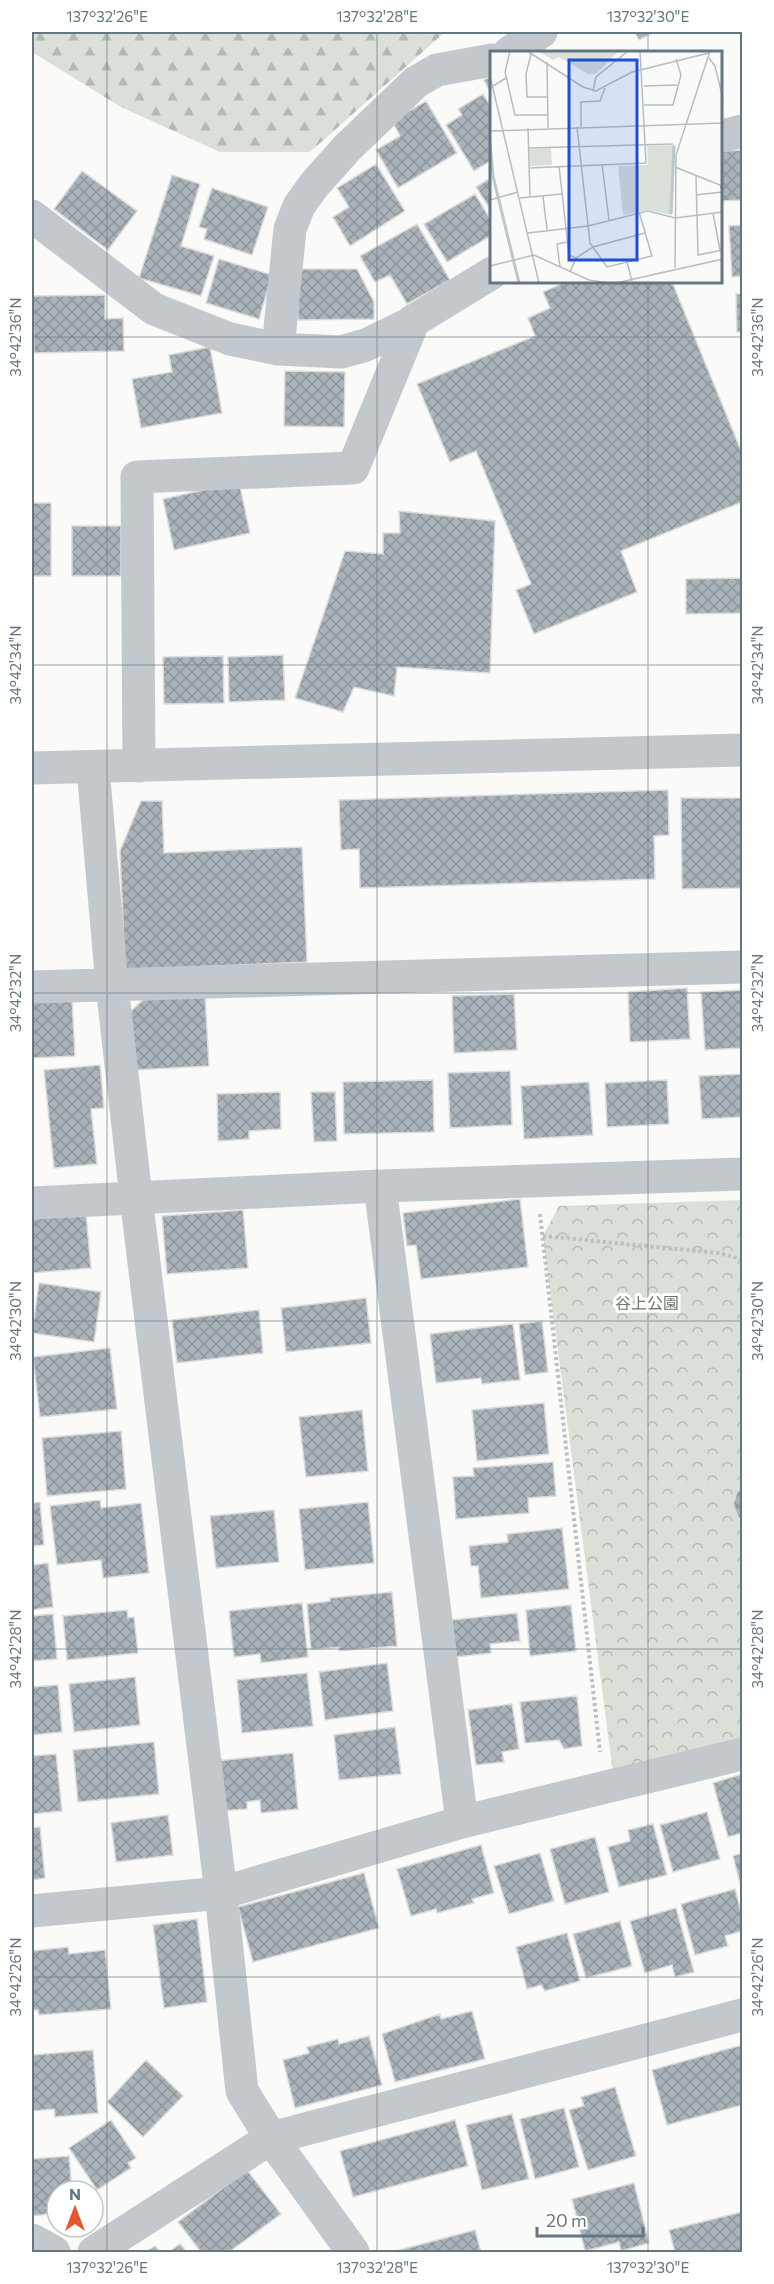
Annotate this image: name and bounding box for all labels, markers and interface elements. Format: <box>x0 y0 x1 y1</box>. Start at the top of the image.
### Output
text: 137°32'26"E <box>66 7 148 25</box>
text: 137°32'28"E <box>336 7 418 25</box>
text: 137°32'30"E <box>607 7 689 25</box>
inset map <box>490 51 723 284</box>
text: 34°42'36"N <box>6 297 24 377</box>
text: 34°42'36"N <box>748 297 766 377</box>
text: 34°42'34"N <box>6 625 24 705</box>
text: 34°42'34"N <box>748 625 766 705</box>
text: 34°42'32"N <box>6 954 24 1032</box>
text: 34°42'32"N <box>748 954 766 1032</box>
text: 34°42'30"N <box>6 1281 24 1361</box>
text: 34°42'30"N <box>748 1281 766 1361</box>
park label: 谷上公園 <box>615 1293 679 1312</box>
text: 34°42'28"N <box>6 1610 24 1688</box>
text: 34°42'28"N <box>748 1610 766 1688</box>
text: 34°42'26"N <box>6 1938 24 2016</box>
text: 34°42'26"N <box>748 1938 766 2016</box>
north arrow <box>45 2179 105 2239</box>
text: N <box>69 2184 81 2203</box>
scale bar <box>537 2200 644 2238</box>
text: 20 m <box>546 2209 587 2231</box>
text: 137°32'26"E <box>66 2258 148 2276</box>
text: 137°32'28"E <box>336 2258 418 2276</box>
text: 137°32'30"E <box>607 2258 689 2276</box>

